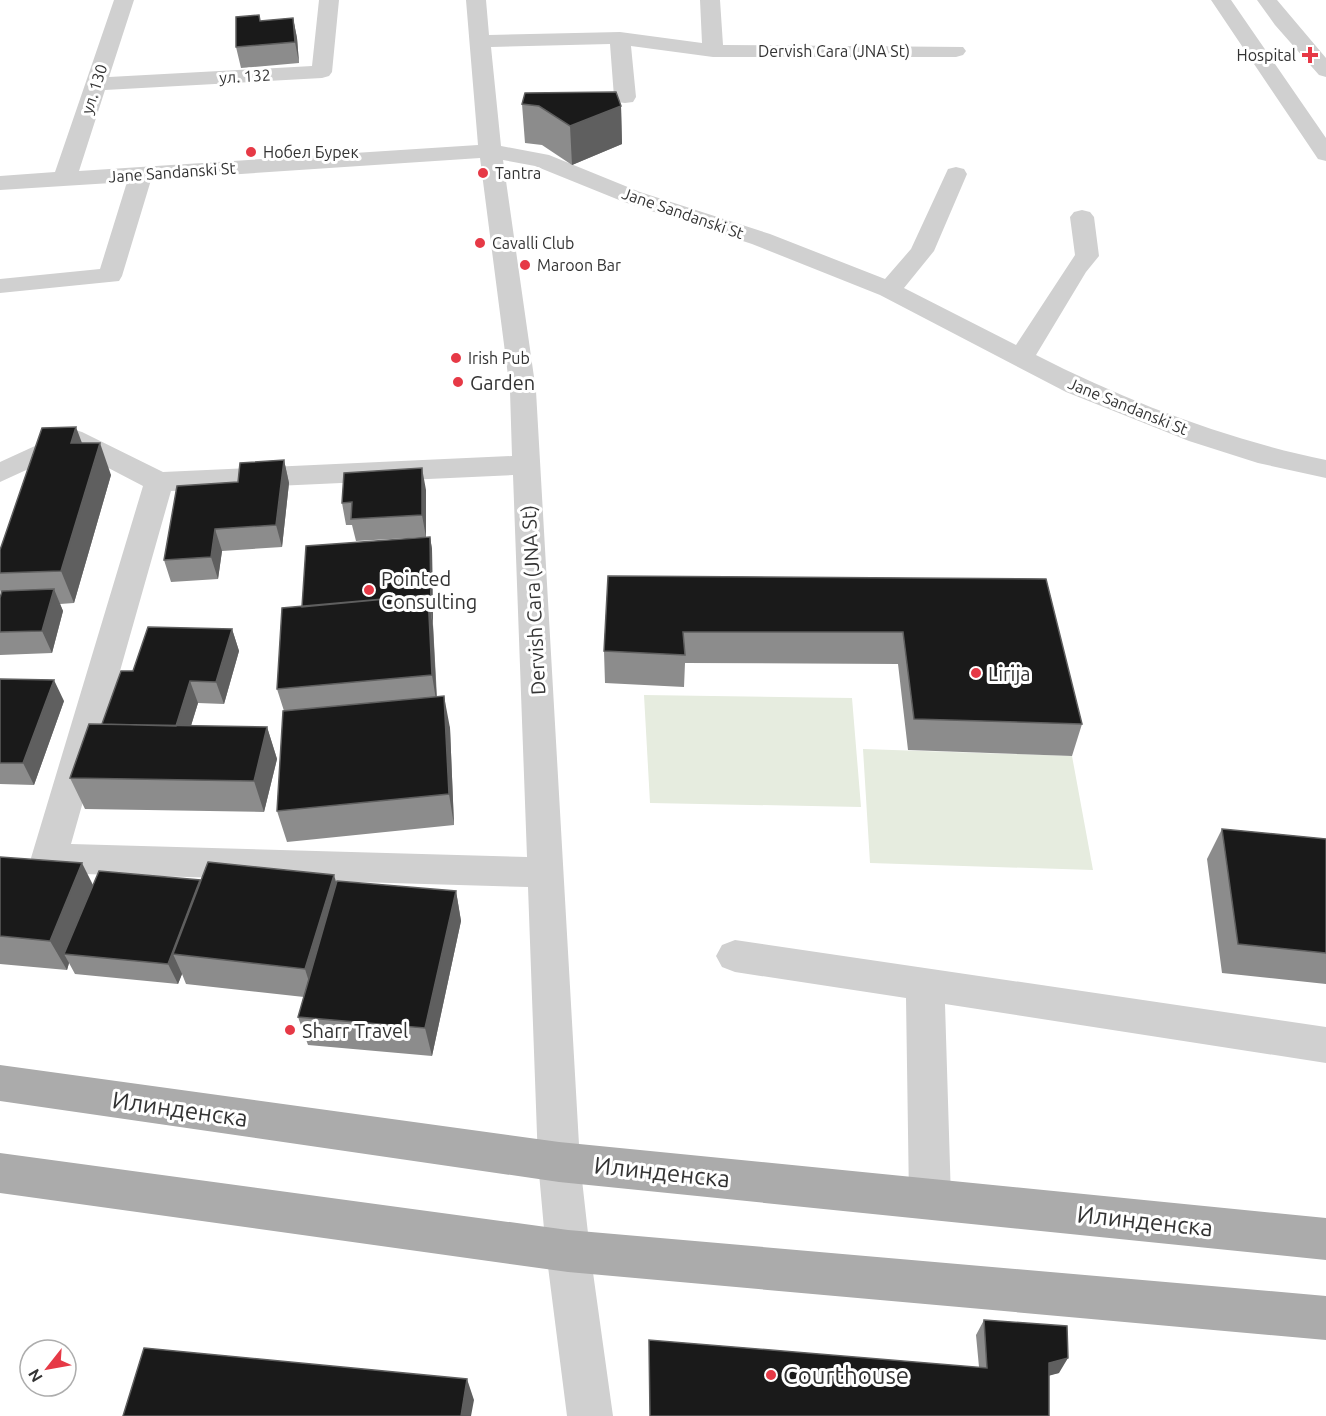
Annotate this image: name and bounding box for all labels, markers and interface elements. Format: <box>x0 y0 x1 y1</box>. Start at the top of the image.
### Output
street label: Dervish Cara (JNA St) <box>758 42 910 61</box>
place label: Hospital <box>1237 46 1296 64</box>
marker: Hospital <box>1301 46 1319 64</box>
street label: ул. 130 <box>77 62 111 116</box>
street label: ул. 132 <box>219 66 271 86</box>
place label: Нобел Бурек <box>263 143 359 161</box>
marker: Нобел Бурек <box>244 145 258 159</box>
street label: Jane Sandanski St <box>108 159 237 185</box>
place label: Tantra <box>495 164 541 182</box>
marker: Tantra <box>476 166 490 180</box>
street label: Jane Sandanski St <box>620 184 747 242</box>
place label: Cavalli Club <box>492 234 574 252</box>
marker: Cavalli Club <box>473 236 487 250</box>
place label: Maroon Bar <box>537 256 621 274</box>
marker: Maroon Bar <box>518 258 532 272</box>
place label: Irish Pub <box>468 349 530 367</box>
marker: Irish Pub <box>449 351 463 365</box>
place label: Garden <box>470 371 535 394</box>
street label: Jane Sandanski St <box>1066 374 1191 438</box>
marker: Garden <box>451 375 465 389</box>
street label: Dervish Cara (JNA St) <box>517 504 549 696</box>
place label: Pointed Consulting <box>381 567 477 613</box>
marker: Pointed Consulting <box>362 583 376 597</box>
place label: Lirija <box>988 662 1031 685</box>
marker: Lirija <box>969 666 983 680</box>
place label: Sharr Travel <box>302 1019 408 1042</box>
marker: Sharr Travel <box>283 1023 297 1037</box>
street label: Илинденска <box>111 1086 249 1132</box>
street label: Илинденска <box>593 1151 731 1193</box>
street label: Илинденска <box>1076 1200 1214 1242</box>
north arrow <box>18 1338 78 1398</box>
place label: Courthouse <box>783 1362 909 1389</box>
text: N <box>24 1366 46 1385</box>
marker: Courthouse <box>764 1368 778 1382</box>

